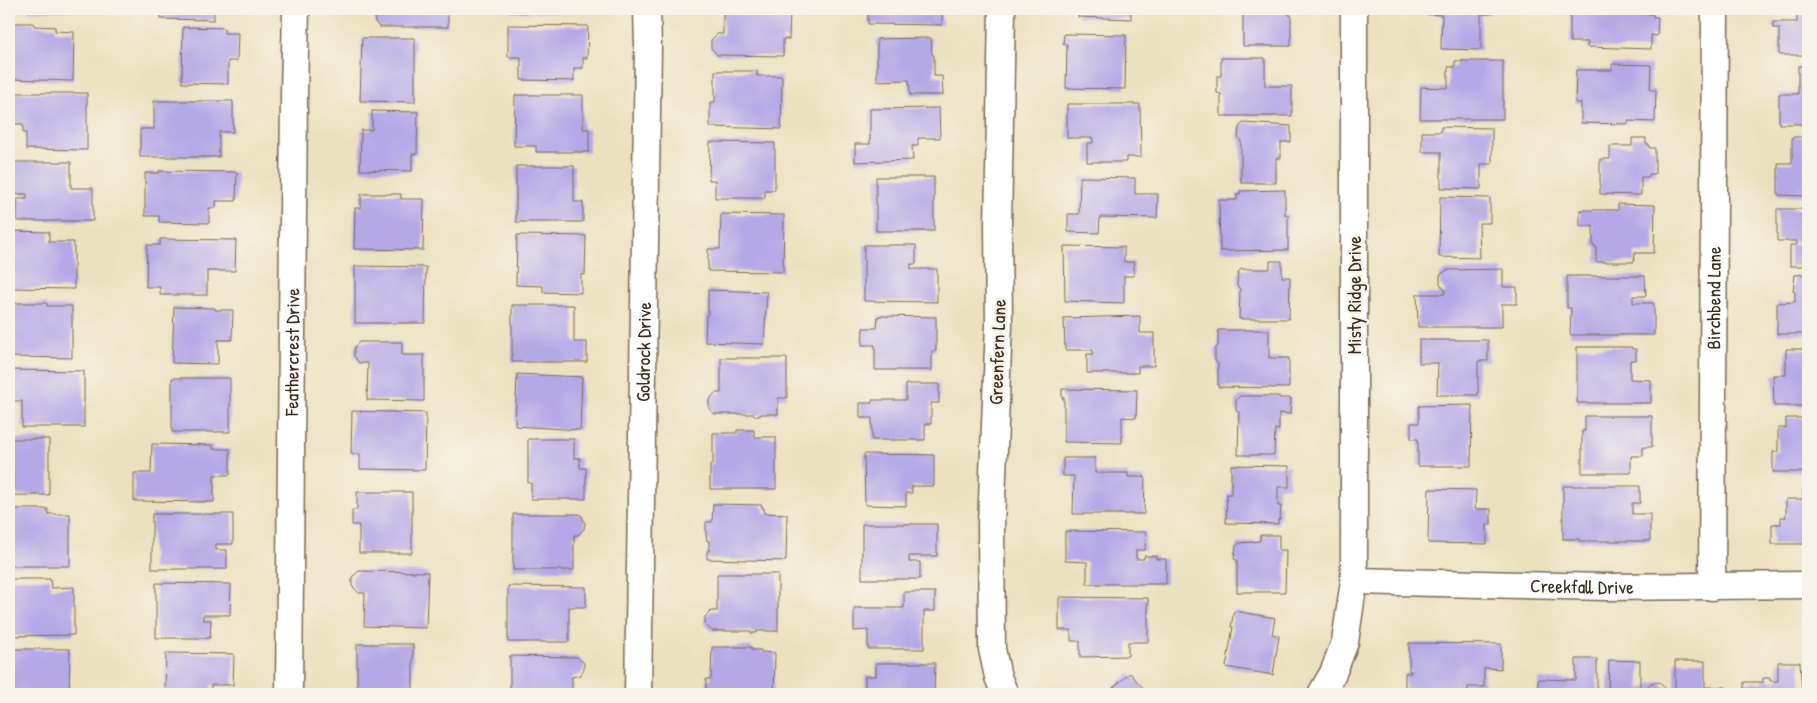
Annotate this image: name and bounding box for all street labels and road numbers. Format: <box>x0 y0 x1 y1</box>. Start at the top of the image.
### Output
street label: Misty Ridge Drive <box>1341 235 1367 354</box>
street label: Birchbend Lane <box>1700 246 1727 350</box>
street label: Feathercrest Drive <box>278 288 305 417</box>
street label: Greenfern Lane <box>982 298 1012 405</box>
street label: Goldrock Drive <box>630 302 657 402</box>
street label: Creekfall Drive <box>1530 572 1634 600</box>

